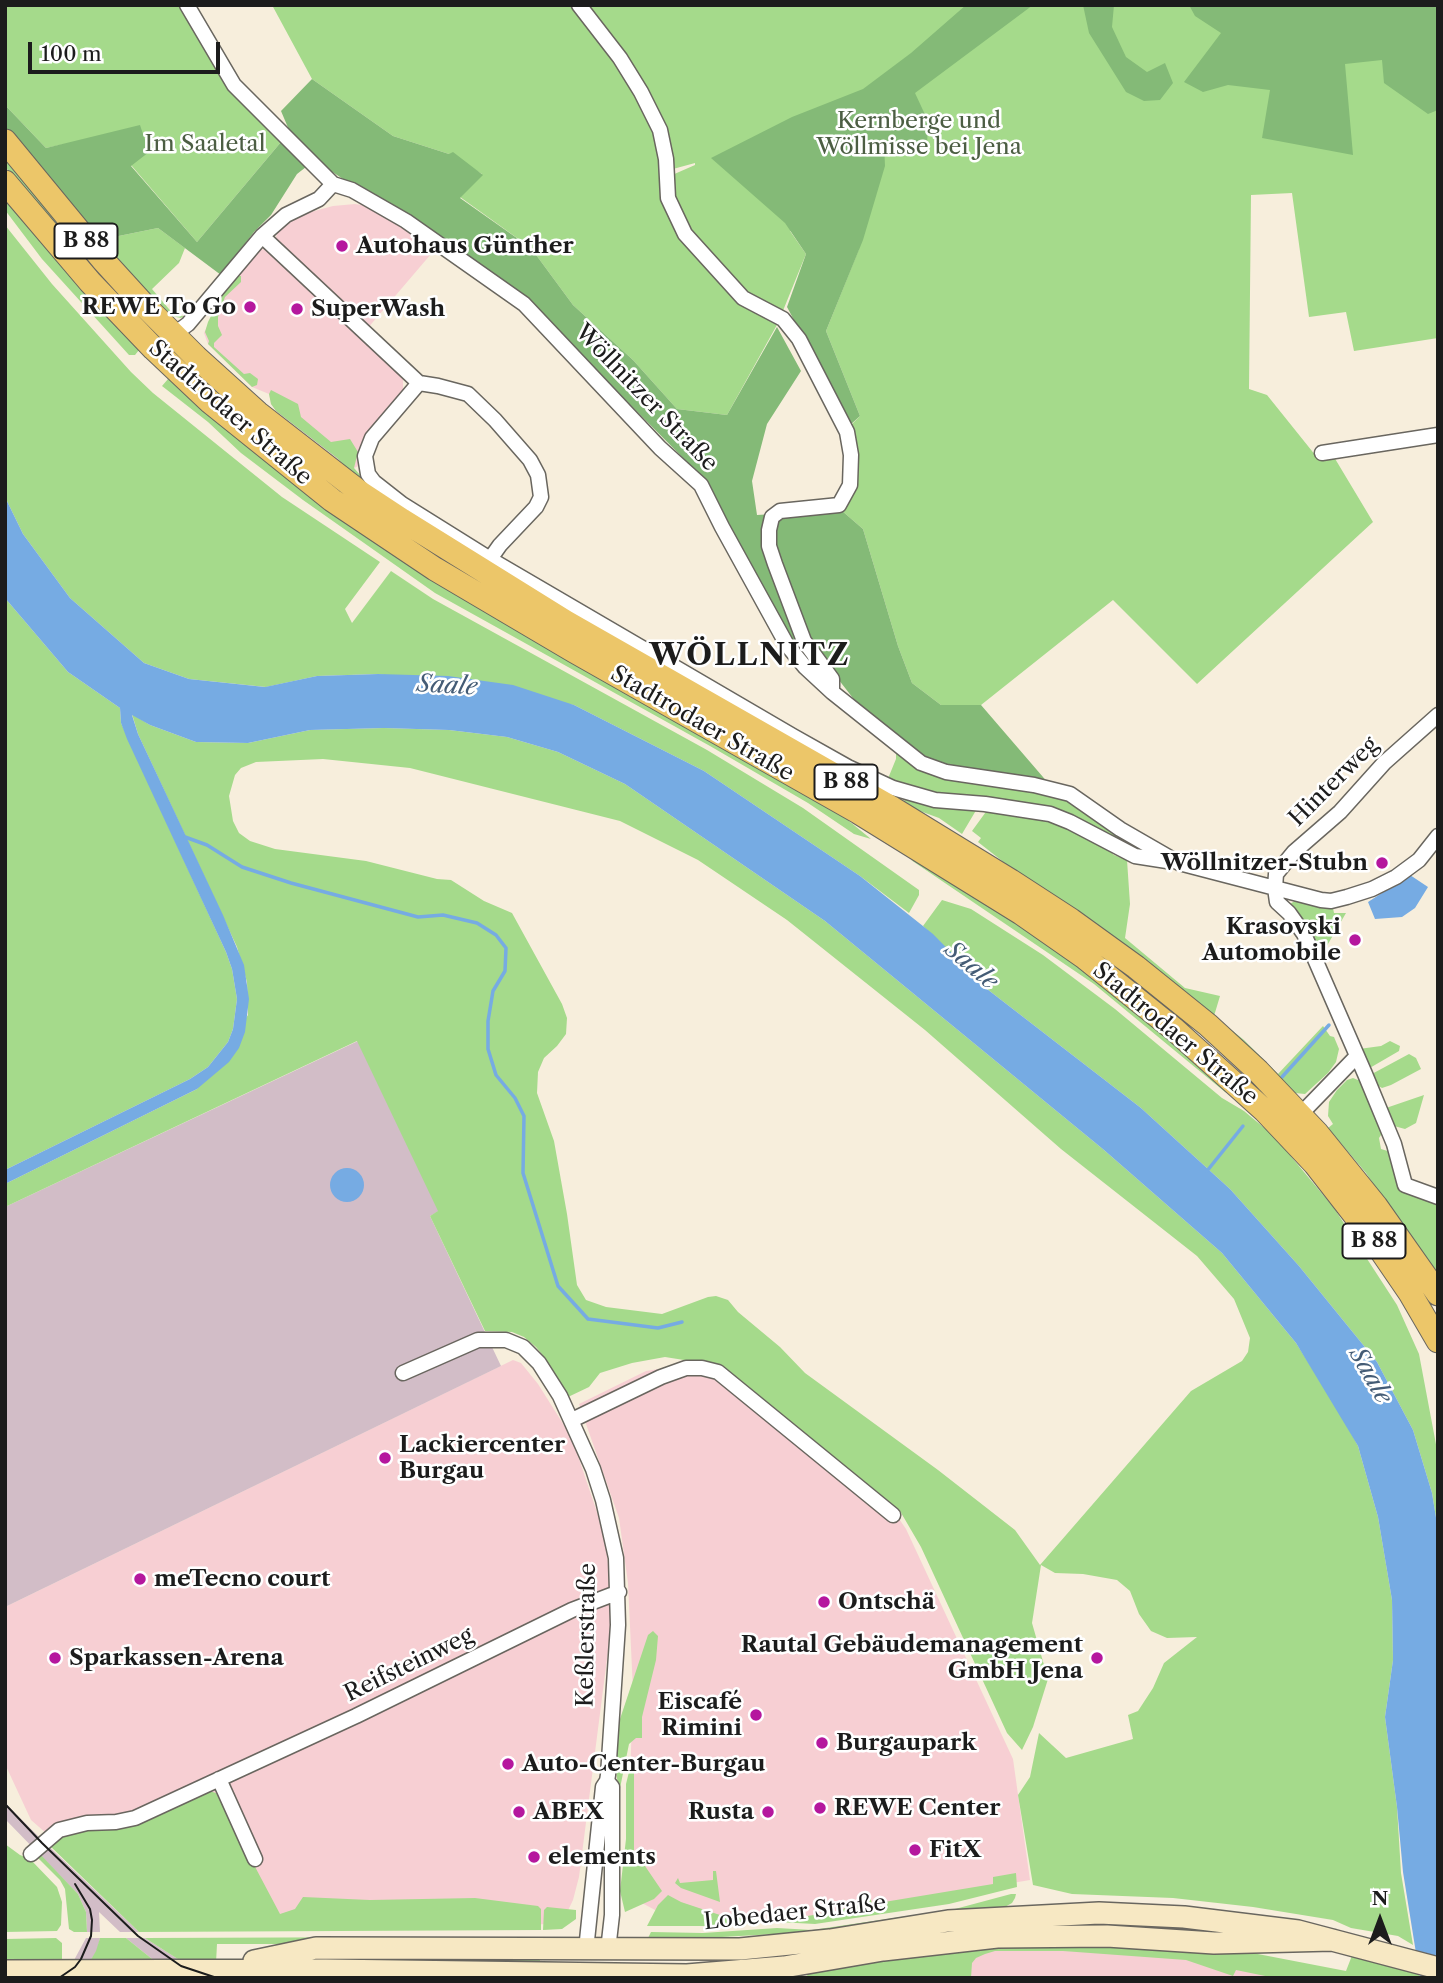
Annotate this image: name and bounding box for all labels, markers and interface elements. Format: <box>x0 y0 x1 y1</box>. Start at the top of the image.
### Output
scale bar <box>32 28 224 72</box>
text: 100 m <box>41 41 102 66</box>
park label: Kernberge und Wöllmisse bei Jena <box>816 107 1022 161</box>
park label: Im Saaletal <box>145 130 265 158</box>
road number: B 88 <box>55 224 118 258</box>
place label: Autohaus Günther <box>356 232 574 260</box>
marker: Autohaus Günther <box>334 238 350 254</box>
place label: REWE To Go <box>81 293 236 321</box>
place label: SuperWash <box>311 295 445 323</box>
marker: REWE To Go <box>242 299 258 315</box>
marker: SuperWash <box>289 301 305 317</box>
street label: Wöllnitzer Straße <box>569 319 723 477</box>
street label: Stadtrodaer Straße <box>143 335 317 491</box>
district label: WÖLLNITZ <box>650 638 850 674</box>
street label: Stadtrodaer Straße <box>605 660 799 788</box>
water label: Saale <box>416 670 478 702</box>
street label: Hinterweg <box>1283 731 1385 833</box>
road number: B 88 <box>814 764 878 800</box>
place label: Wöllnitzer-Stubn <box>1161 849 1368 877</box>
marker: Wöllnitzer-Stubn <box>1374 855 1390 871</box>
place label: Krasovski Automobile <box>1202 913 1341 967</box>
marker: Krasovski Automobile <box>1347 932 1363 948</box>
water label: Saale <box>939 936 1003 996</box>
street label: Stadtrodaer Straße <box>1087 957 1263 1111</box>
road number: B 88 <box>1342 1224 1406 1258</box>
water label: Saale <box>1342 1343 1398 1409</box>
place label: Lackiercenter Burgau <box>399 1431 565 1485</box>
marker: Lackiercenter Burgau <box>377 1450 393 1466</box>
street label: Keßlerstraße <box>572 1563 602 1707</box>
place label: meTecno court <box>154 1565 330 1593</box>
marker: meTecno court <box>132 1571 148 1587</box>
place label: Ontschä <box>838 1588 935 1616</box>
marker: Ontschä <box>816 1594 832 1610</box>
street label: Reifsteinweg <box>340 1622 478 1708</box>
place label: Rautal Gebäudemanagement GmbH Jena <box>741 1631 1083 1685</box>
place label: Sparkassen-Arena <box>69 1644 284 1672</box>
marker: Sparkassen-Arena <box>47 1650 63 1666</box>
marker: Rautal Gebäudemanagement GmbH Jena <box>1089 1650 1105 1666</box>
place label: Eiscafé Rimini <box>657 1688 742 1742</box>
marker: Eiscafé Rimini <box>748 1707 764 1723</box>
place label: Burgaupark <box>836 1729 976 1757</box>
marker: Burgaupark <box>814 1735 830 1751</box>
place label: Auto-Center-Burgau <box>522 1750 765 1778</box>
marker: Auto-Center-Burgau <box>500 1756 516 1772</box>
place label: REWE Center <box>834 1794 1001 1822</box>
place label: ABEX <box>533 1798 604 1826</box>
place label: Rusta <box>688 1798 754 1826</box>
marker: REWE Center <box>812 1800 828 1816</box>
marker: ABEX <box>511 1804 527 1820</box>
marker: Rusta <box>760 1804 776 1820</box>
place label: FitX <box>929 1836 981 1864</box>
marker: FitX <box>907 1842 923 1858</box>
place label: elements <box>548 1843 656 1871</box>
marker: elements <box>526 1849 542 1865</box>
north arrow <box>1345 1885 1415 1955</box>
text: N <box>1372 1887 1388 1910</box>
street label: Lobedaer Straße <box>702 1890 888 1936</box>

